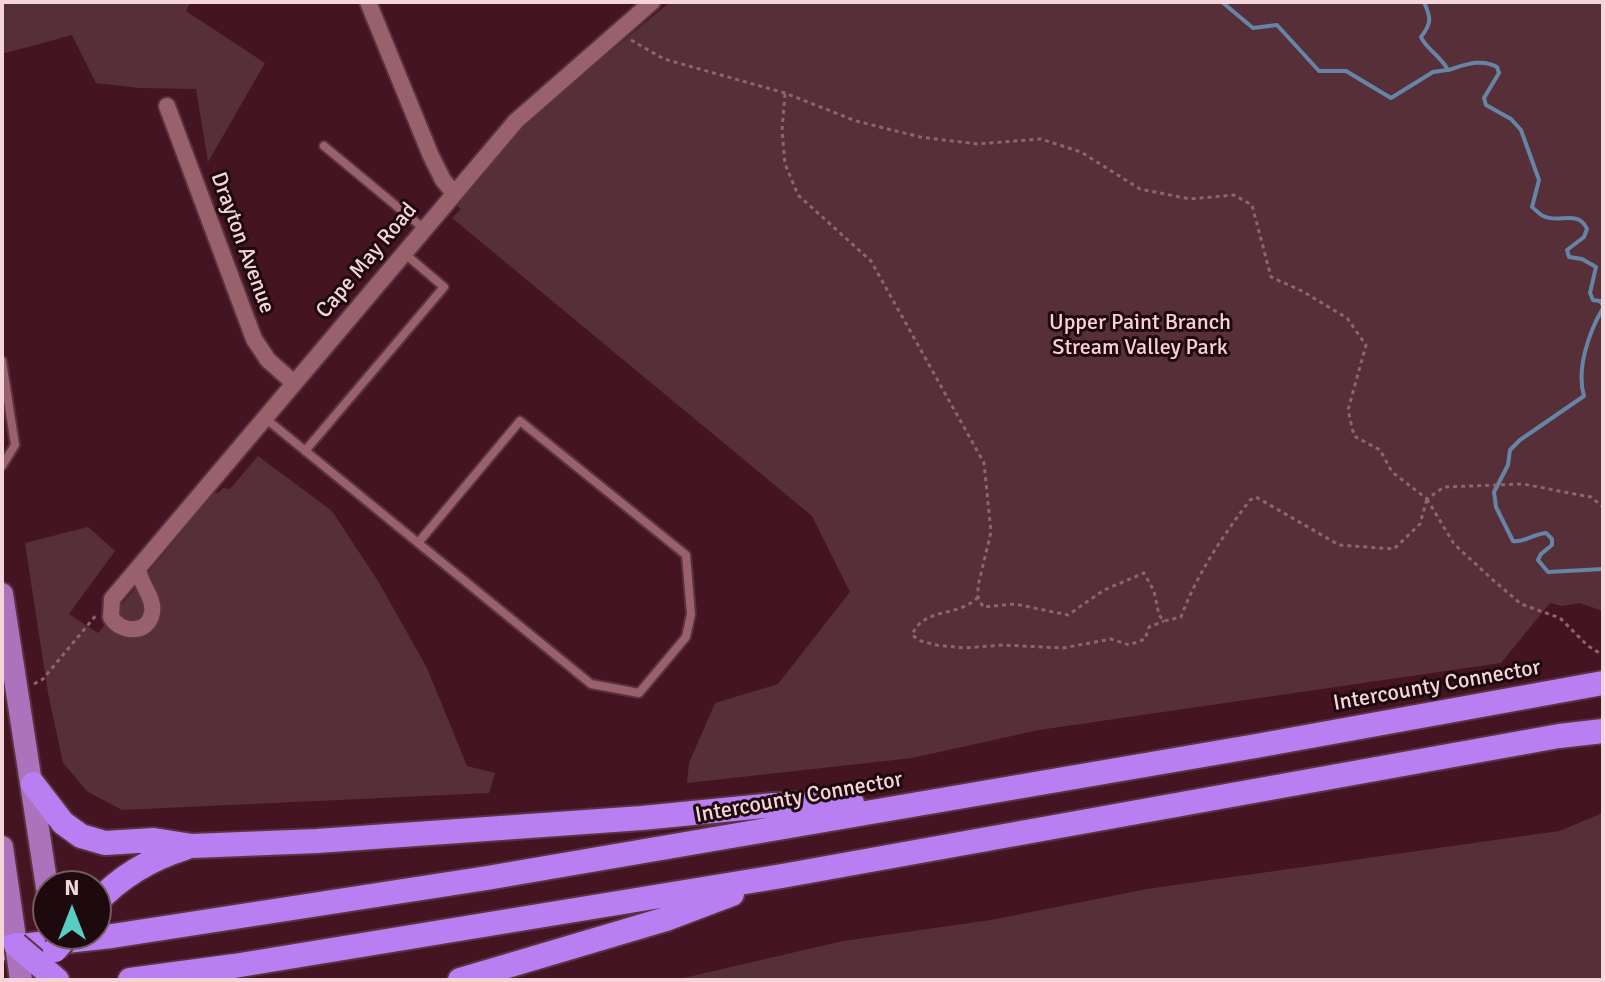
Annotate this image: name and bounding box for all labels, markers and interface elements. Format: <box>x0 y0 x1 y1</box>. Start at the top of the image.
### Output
street label: Drayton Avenue <box>204 169 280 317</box>
street label: Cape May Road <box>311 198 423 324</box>
park label: Upper Paint Branch Stream Valley Park <box>1049 310 1231 362</box>
street label: Intercounty Connector <box>1331 655 1543 717</box>
street label: Intercounty Connector <box>693 767 905 829</box>
north arrow <box>32 870 112 950</box>
text: N <box>64 874 80 901</box>

